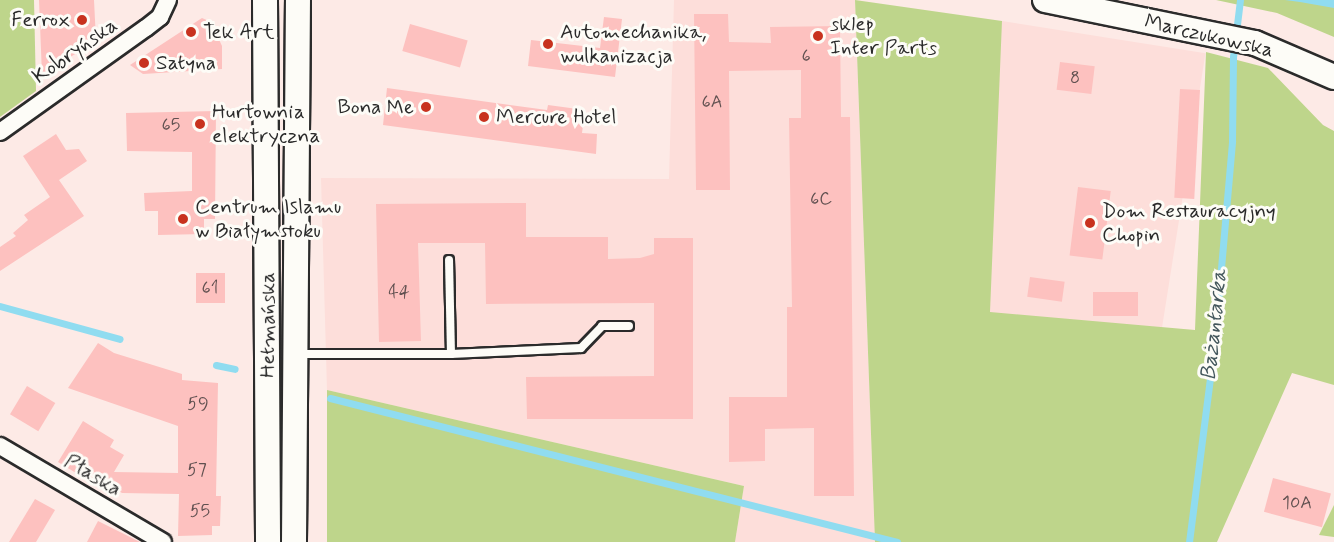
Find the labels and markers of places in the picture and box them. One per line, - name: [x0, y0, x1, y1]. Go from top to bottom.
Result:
- place label: Ferrox: [11, 7, 70, 33]
- place label: sklep Inter Parts: [830, 11, 934, 61]
- marker: Ferrox: [75, 13, 89, 27]
- place label: Tek Art: [203, 19, 270, 45]
- place label: Automechanika, wulkanizacja: [560, 19, 707, 69]
- marker: Tek Art: [184, 25, 198, 39]
- marker: sklep Inter Parts: [811, 29, 825, 43]
- marker: Automechanika, wulkanizacja: [541, 37, 555, 51]
- place label: Satyna: [156, 50, 216, 76]
- marker: Satyna: [137, 56, 151, 70]
- place label: Bona Me: [336, 94, 414, 120]
- place label: Hurtownia elektryczna: [212, 99, 320, 149]
- marker: Bona Me: [419, 100, 433, 114]
- place label: Mercure Hotel: [496, 104, 615, 130]
- marker: Mercure Hotel: [477, 110, 491, 124]
- marker: Hurtownia elektryczna: [193, 117, 207, 131]
- place label: Centrum Islamu w Białymstoku: [195, 194, 353, 244]
- place label: Dom Restauracyjny Chopin: [1102, 198, 1274, 248]
- marker: Centrum Islamu w Białymstoku: [176, 212, 190, 226]
- marker: Dom Restauracyjny Chopin: [1083, 216, 1097, 230]

